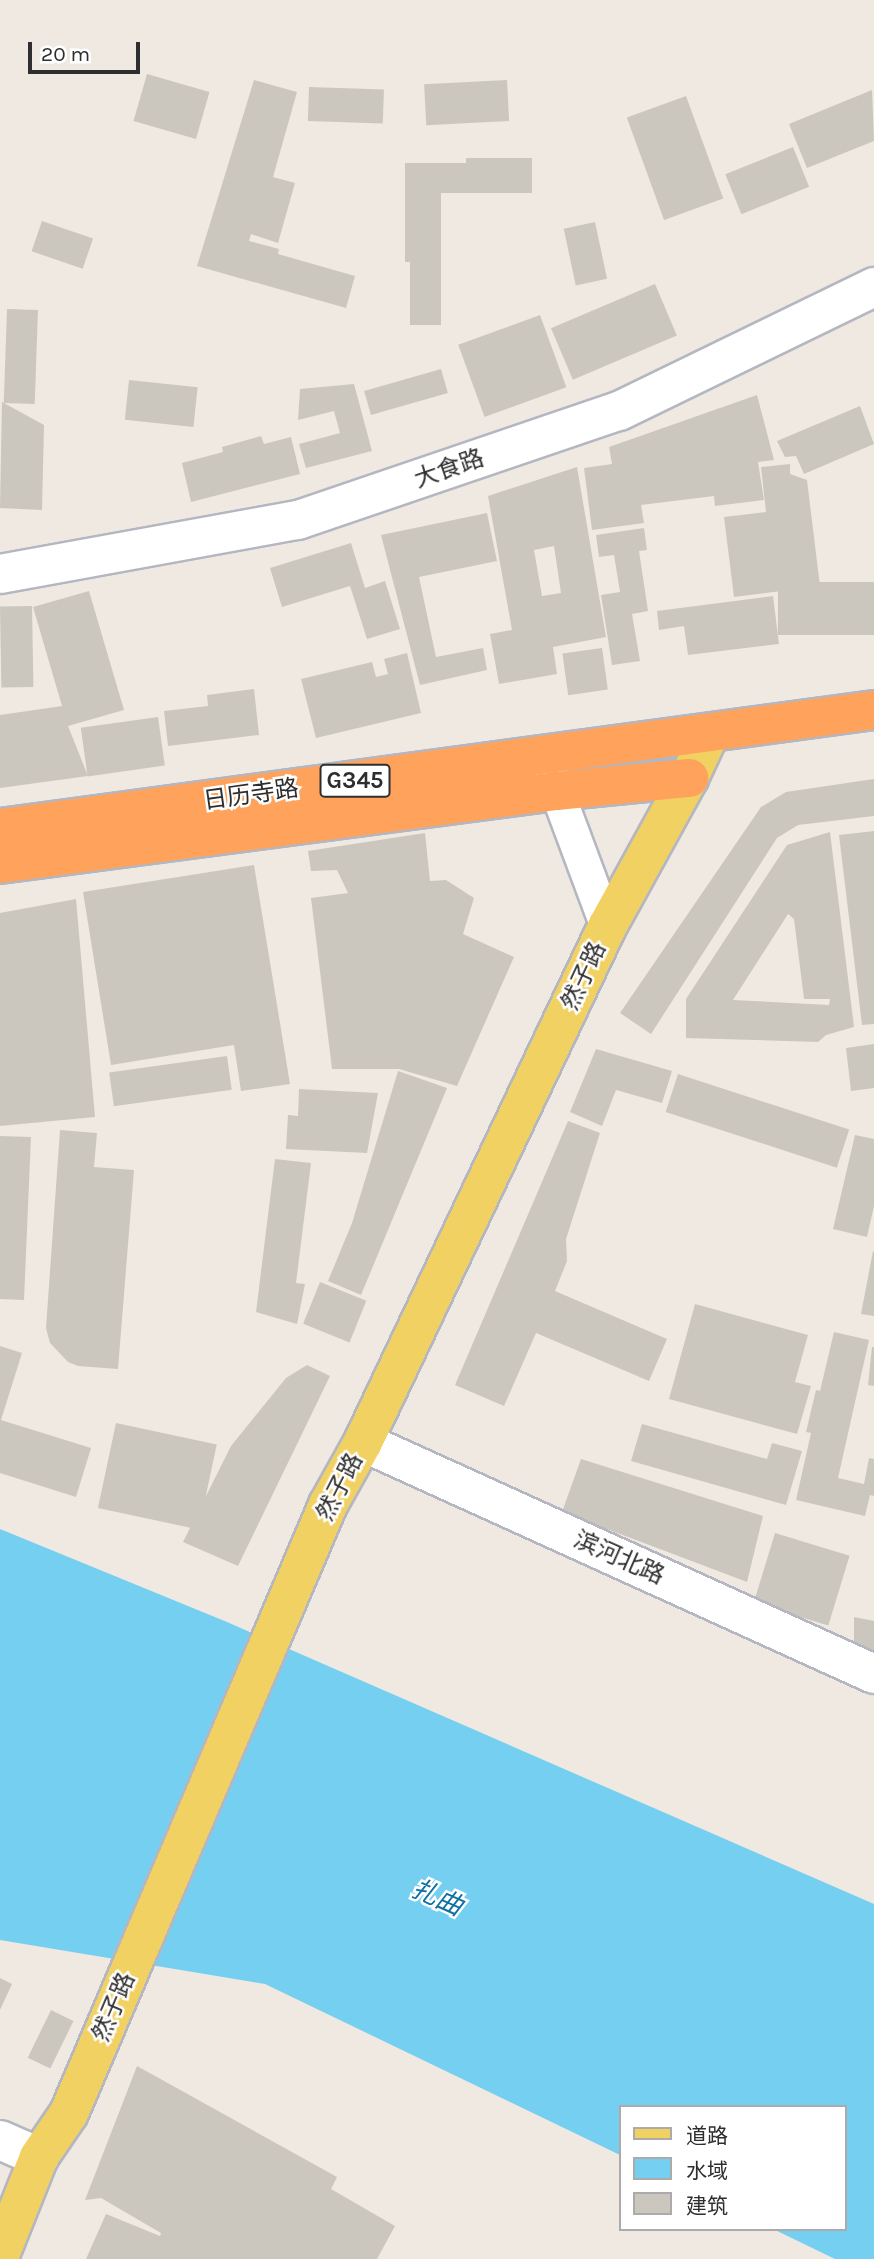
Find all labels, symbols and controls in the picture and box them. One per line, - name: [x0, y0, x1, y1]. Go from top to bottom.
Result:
- scale bar: [32, 28, 144, 72]
- text: 20 m: [41, 42, 90, 66]
- street label: 大食路: [410, 444, 488, 494]
- road number: G345: [318, 762, 392, 800]
- street label: 日历寺路: [201, 774, 301, 816]
- street label: 然子路: [556, 937, 612, 1015]
- street label: 然子路: [311, 1448, 369, 1526]
- street label: 滨河北路: [569, 1525, 669, 1591]
- water label: 扎曲: [407, 1873, 467, 1923]
- street label: 然子路: [87, 1968, 141, 2046]
- legend: [618, 2105, 846, 2231]
- text: 道路: [686, 2124, 728, 2148]
- text: 水域: [686, 2159, 728, 2183]
- text: 建筑: [686, 2194, 728, 2218]

